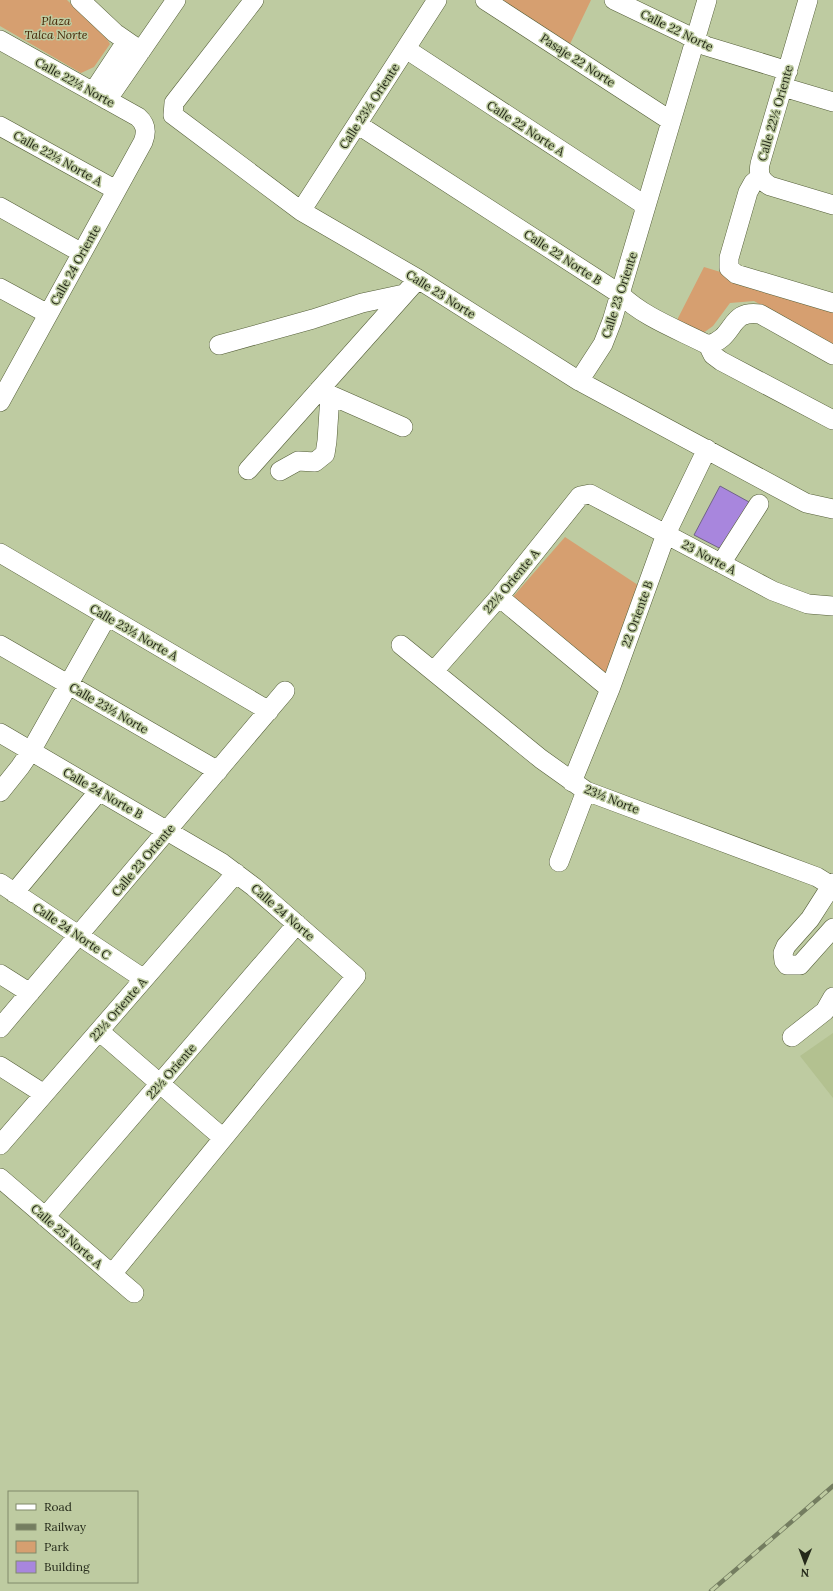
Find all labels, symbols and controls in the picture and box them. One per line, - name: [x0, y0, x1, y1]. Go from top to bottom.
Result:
- street label: Calle 22 Norte: [638, 6, 716, 54]
- park label: Plaza Talca Norte: [24, 13, 88, 42]
- street label: Pasaje 22 Norte: [538, 30, 619, 90]
- street label: Calle 22½ Norte: [33, 54, 118, 110]
- street label: Calle 23½ Oriente: [336, 60, 403, 152]
- street label: Calle 22½ Oriente: [754, 63, 796, 163]
- street label: Calle 22 Norte A: [484, 97, 568, 159]
- street label: Calle 22½ Norte A: [11, 127, 106, 189]
- street label: Calle 24 Oriente: [47, 222, 103, 308]
- street label: Calle 22 Norte B: [521, 226, 605, 288]
- street label: Calle 23 Oriente: [598, 250, 640, 340]
- street label: Calle 23 Norte: [403, 267, 479, 322]
- street label: 23 Norte A: [679, 536, 739, 578]
- street label: 22½ Oriente A: [480, 546, 542, 616]
- street label: 22 Oriente B: [618, 579, 656, 649]
- street label: Calle 23½ Norte A: [87, 601, 181, 664]
- street label: Calle 23½ Norte: [67, 679, 152, 737]
- street label: Calle 24 Norte B: [60, 764, 146, 822]
- street label: 23½ Norte: [582, 781, 642, 817]
- street label: Calle 23 Oriente: [108, 820, 178, 899]
- street label: Calle 24 Norte: [248, 880, 318, 944]
- street label: Calle 24 Norte C: [30, 899, 114, 963]
- street label: 22½ Oriente A: [86, 974, 150, 1044]
- street label: 22½ Oriente: [143, 1040, 199, 1102]
- street label: Calle 25 Norte A: [28, 1201, 106, 1272]
- legend: [8, 1491, 138, 1583]
- text: Road: [44, 1499, 72, 1514]
- text: Railway: [44, 1519, 87, 1534]
- text: Park: [44, 1539, 70, 1554]
- north arrow: [785, 1543, 825, 1583]
- text: Building: [44, 1559, 90, 1574]
- text: N: [800, 1566, 809, 1580]

